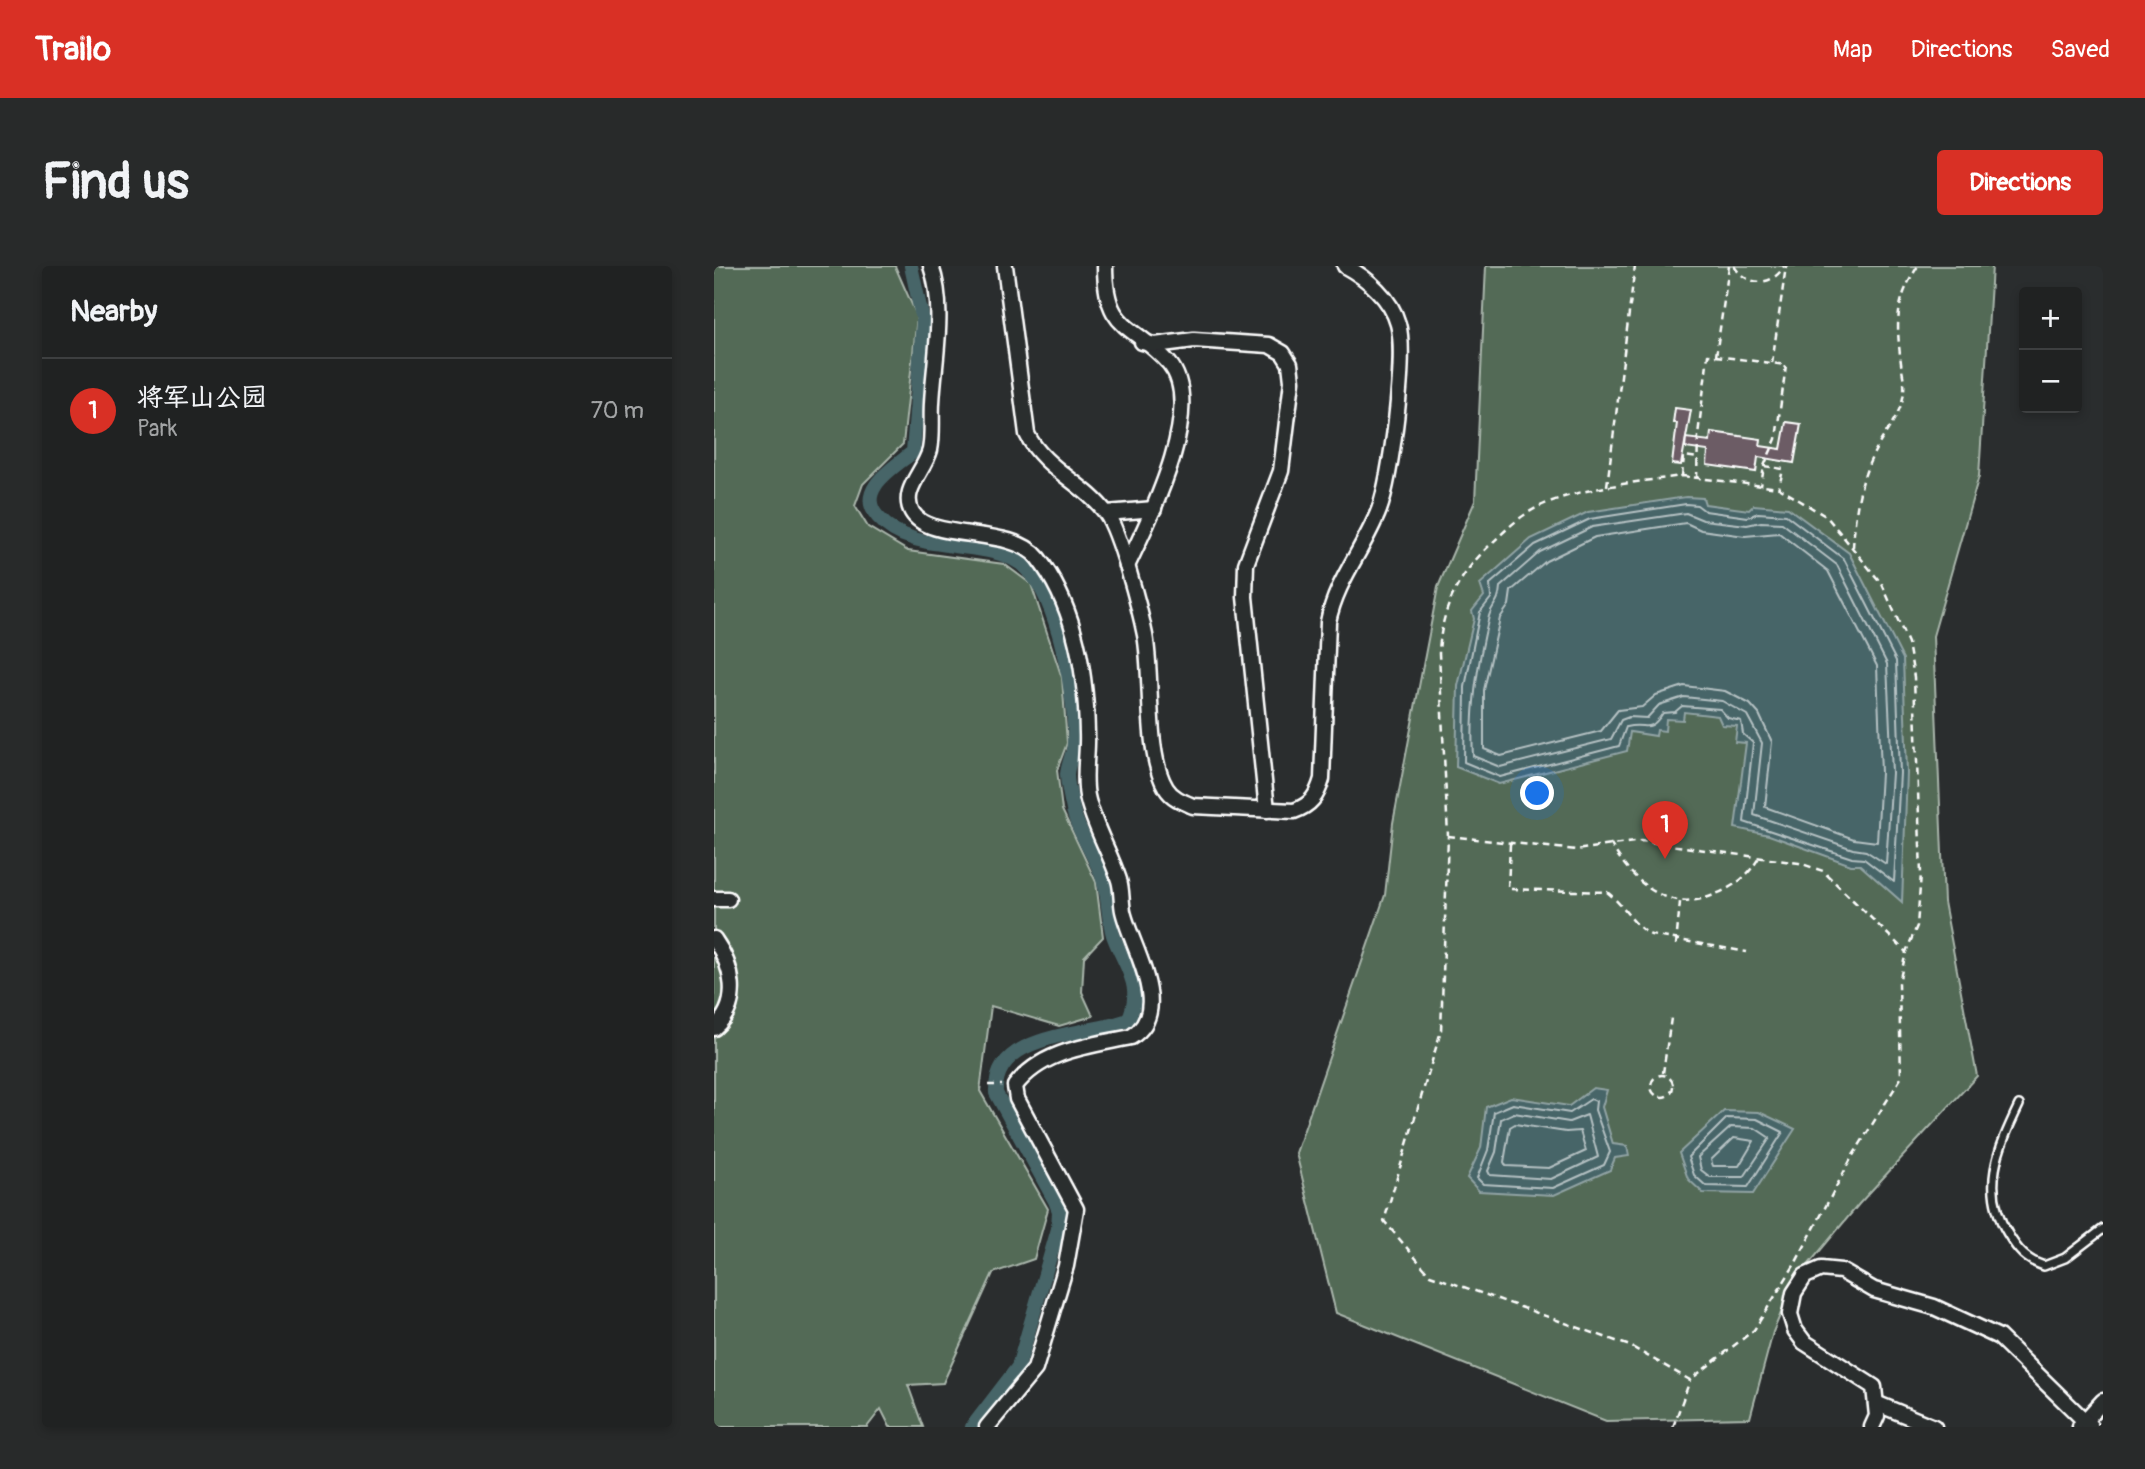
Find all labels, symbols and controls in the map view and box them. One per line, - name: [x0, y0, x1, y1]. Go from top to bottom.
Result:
- text: Trailo: [35, 29, 111, 70]
- text: Map: [1833, 35, 1873, 64]
- text: Directions: [1911, 35, 2012, 64]
- text: Saved: [2050, 35, 2110, 64]
- button: Directions: [1937, 150, 2103, 215]
- text: Find us: [42, 152, 189, 213]
- map controls: [2019, 287, 2082, 413]
- button: +: [2019, 287, 2082, 350]
- text: Nearby: [70, 293, 157, 330]
- button: −: [2019, 350, 2082, 413]
- text: 将军山公园: [137, 382, 267, 414]
- text: 1: [89, 396, 98, 425]
- text: 70 m: [591, 396, 644, 425]
- text: Park: [137, 414, 177, 443]
- your location: [1520, 776, 1554, 810]
- pin: 1: [1642, 801, 1688, 859]

